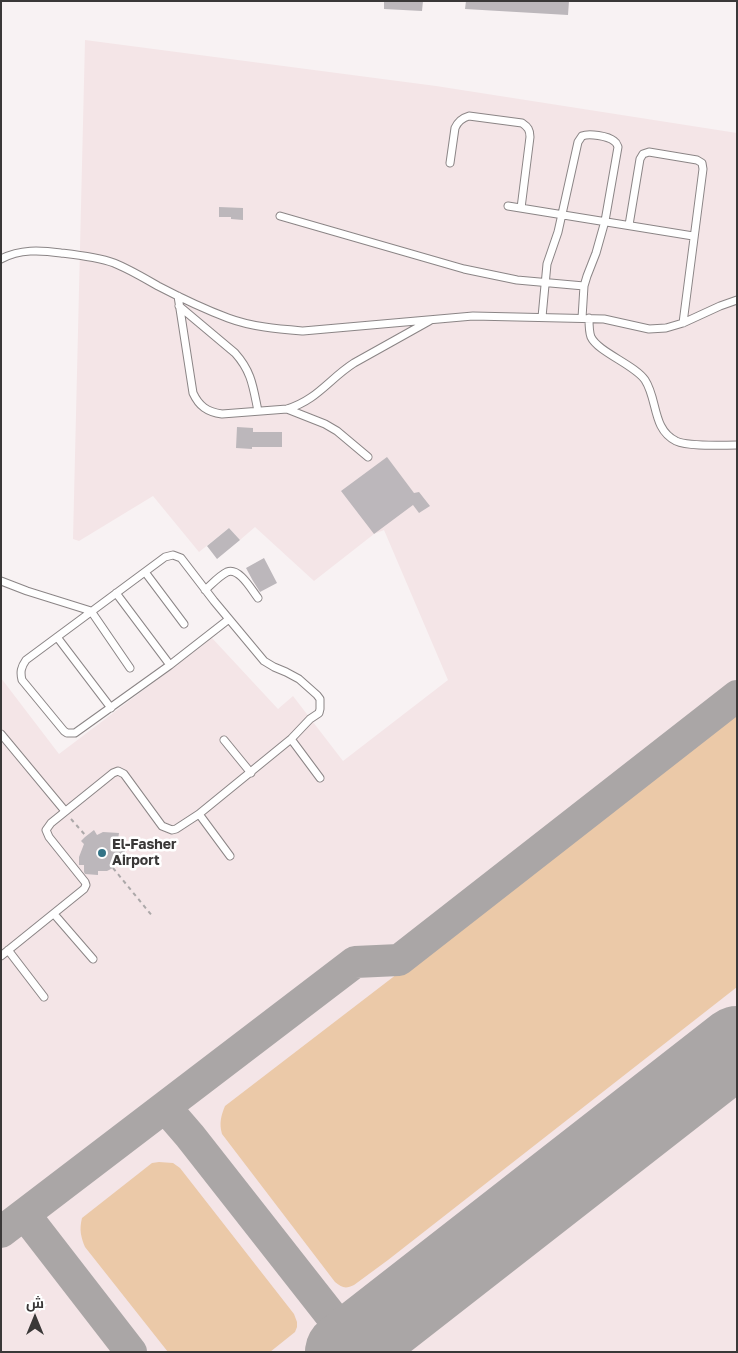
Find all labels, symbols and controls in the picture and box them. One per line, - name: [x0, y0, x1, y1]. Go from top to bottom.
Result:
- place label: El-Fasher Airport: [112, 837, 176, 870]
- marker: El-Fasher Airport: [96, 847, 108, 859]
- north arrow: [10, 1293, 60, 1343]
- text: ش: [26, 1294, 44, 1311]

